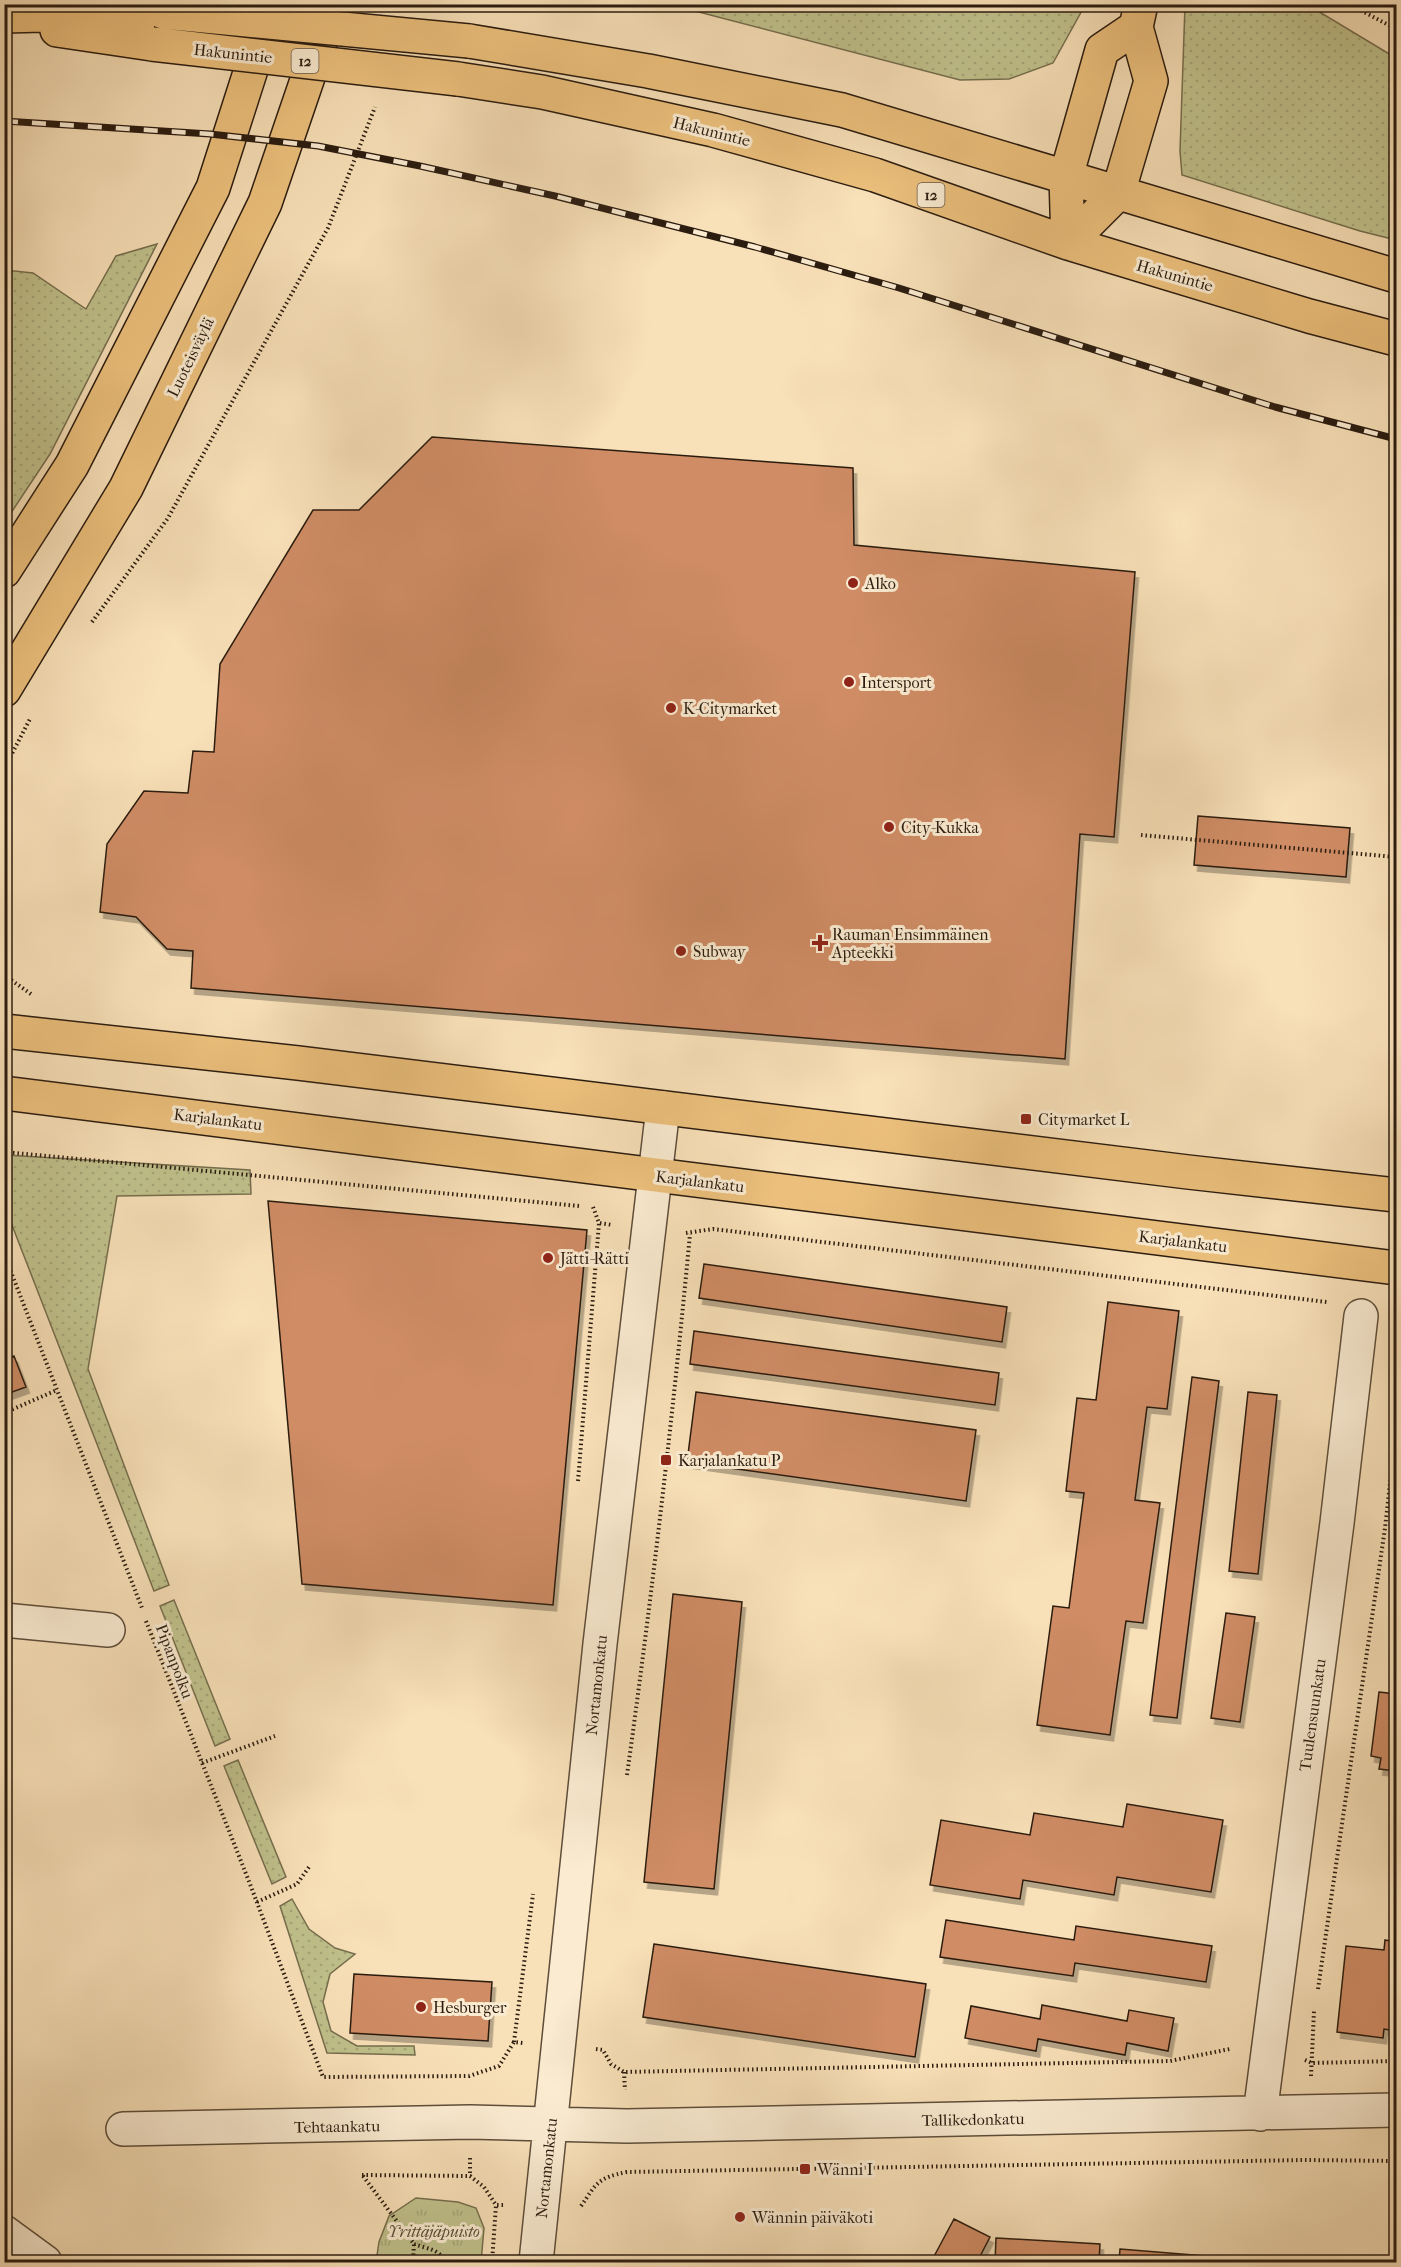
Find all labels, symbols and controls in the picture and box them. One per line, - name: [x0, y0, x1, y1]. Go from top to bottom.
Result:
- street label: Hakunintie: [193, 40, 273, 67]
- road number: 12: [292, 49, 318, 73]
- street label: Hakunintie: [671, 113, 752, 150]
- road number: 12: [918, 183, 944, 207]
- street label: Hakunintie: [1134, 255, 1215, 295]
- street label: Luoteisväylä: [163, 314, 218, 400]
- place label: Alko: [864, 574, 896, 593]
- marker: Alko: [846, 576, 860, 590]
- place label: Intersport: [861, 673, 932, 692]
- marker: Intersport: [842, 675, 856, 689]
- place label: K-Citymarket: [683, 699, 778, 718]
- marker: K-Citymarket: [664, 701, 678, 715]
- place label: City-Kukka: [901, 818, 979, 837]
- marker: City-Kukka: [882, 820, 896, 834]
- place label: Rauman Ensimmäinen Apteekki: [831, 925, 989, 962]
- marker: Rauman Ensimmäinen Apteekki: [813, 936, 827, 950]
- place label: Subway: [693, 942, 746, 961]
- marker: Subway: [674, 944, 688, 958]
- street label: Karjalankatu: [172, 1105, 263, 1134]
- place label: Citymarket L: [1038, 1110, 1130, 1129]
- marker: Citymarket L: [1019, 1112, 1033, 1126]
- street label: Karjalankatu: [654, 1167, 745, 1196]
- street label: Karjalankatu: [1137, 1227, 1228, 1256]
- place label: Jätti-Rätti: [558, 1249, 629, 1268]
- marker: Jätti-Rätti: [541, 1251, 555, 1265]
- place label: Karjalankatu P: [678, 1451, 781, 1470]
- marker: Karjalankatu P: [659, 1453, 673, 1467]
- street label: Pipanpolku: [152, 1621, 197, 1701]
- street label: Nortamonkatu: [582, 1634, 611, 1736]
- street label: Tuulensuunkatu: [1295, 1658, 1330, 1773]
- place label: Hesburger: [433, 1998, 507, 2017]
- marker: Hesburger: [414, 2000, 428, 2014]
- street label: Tallikedonkatu: [921, 2109, 1025, 2130]
- street label: Tehtaankatu: [294, 2116, 380, 2137]
- street label: Nortamonkatu: [532, 2117, 561, 2219]
- place label: Wänni I: [816, 2160, 873, 2179]
- marker: Wänni I: [798, 2162, 812, 2176]
- place label: Wännin päiväkoti: [751, 2208, 873, 2227]
- marker: Wännin päiväkoti: [733, 2210, 747, 2224]
- park label: Yrittäjäpuisto: [388, 2222, 480, 2241]

